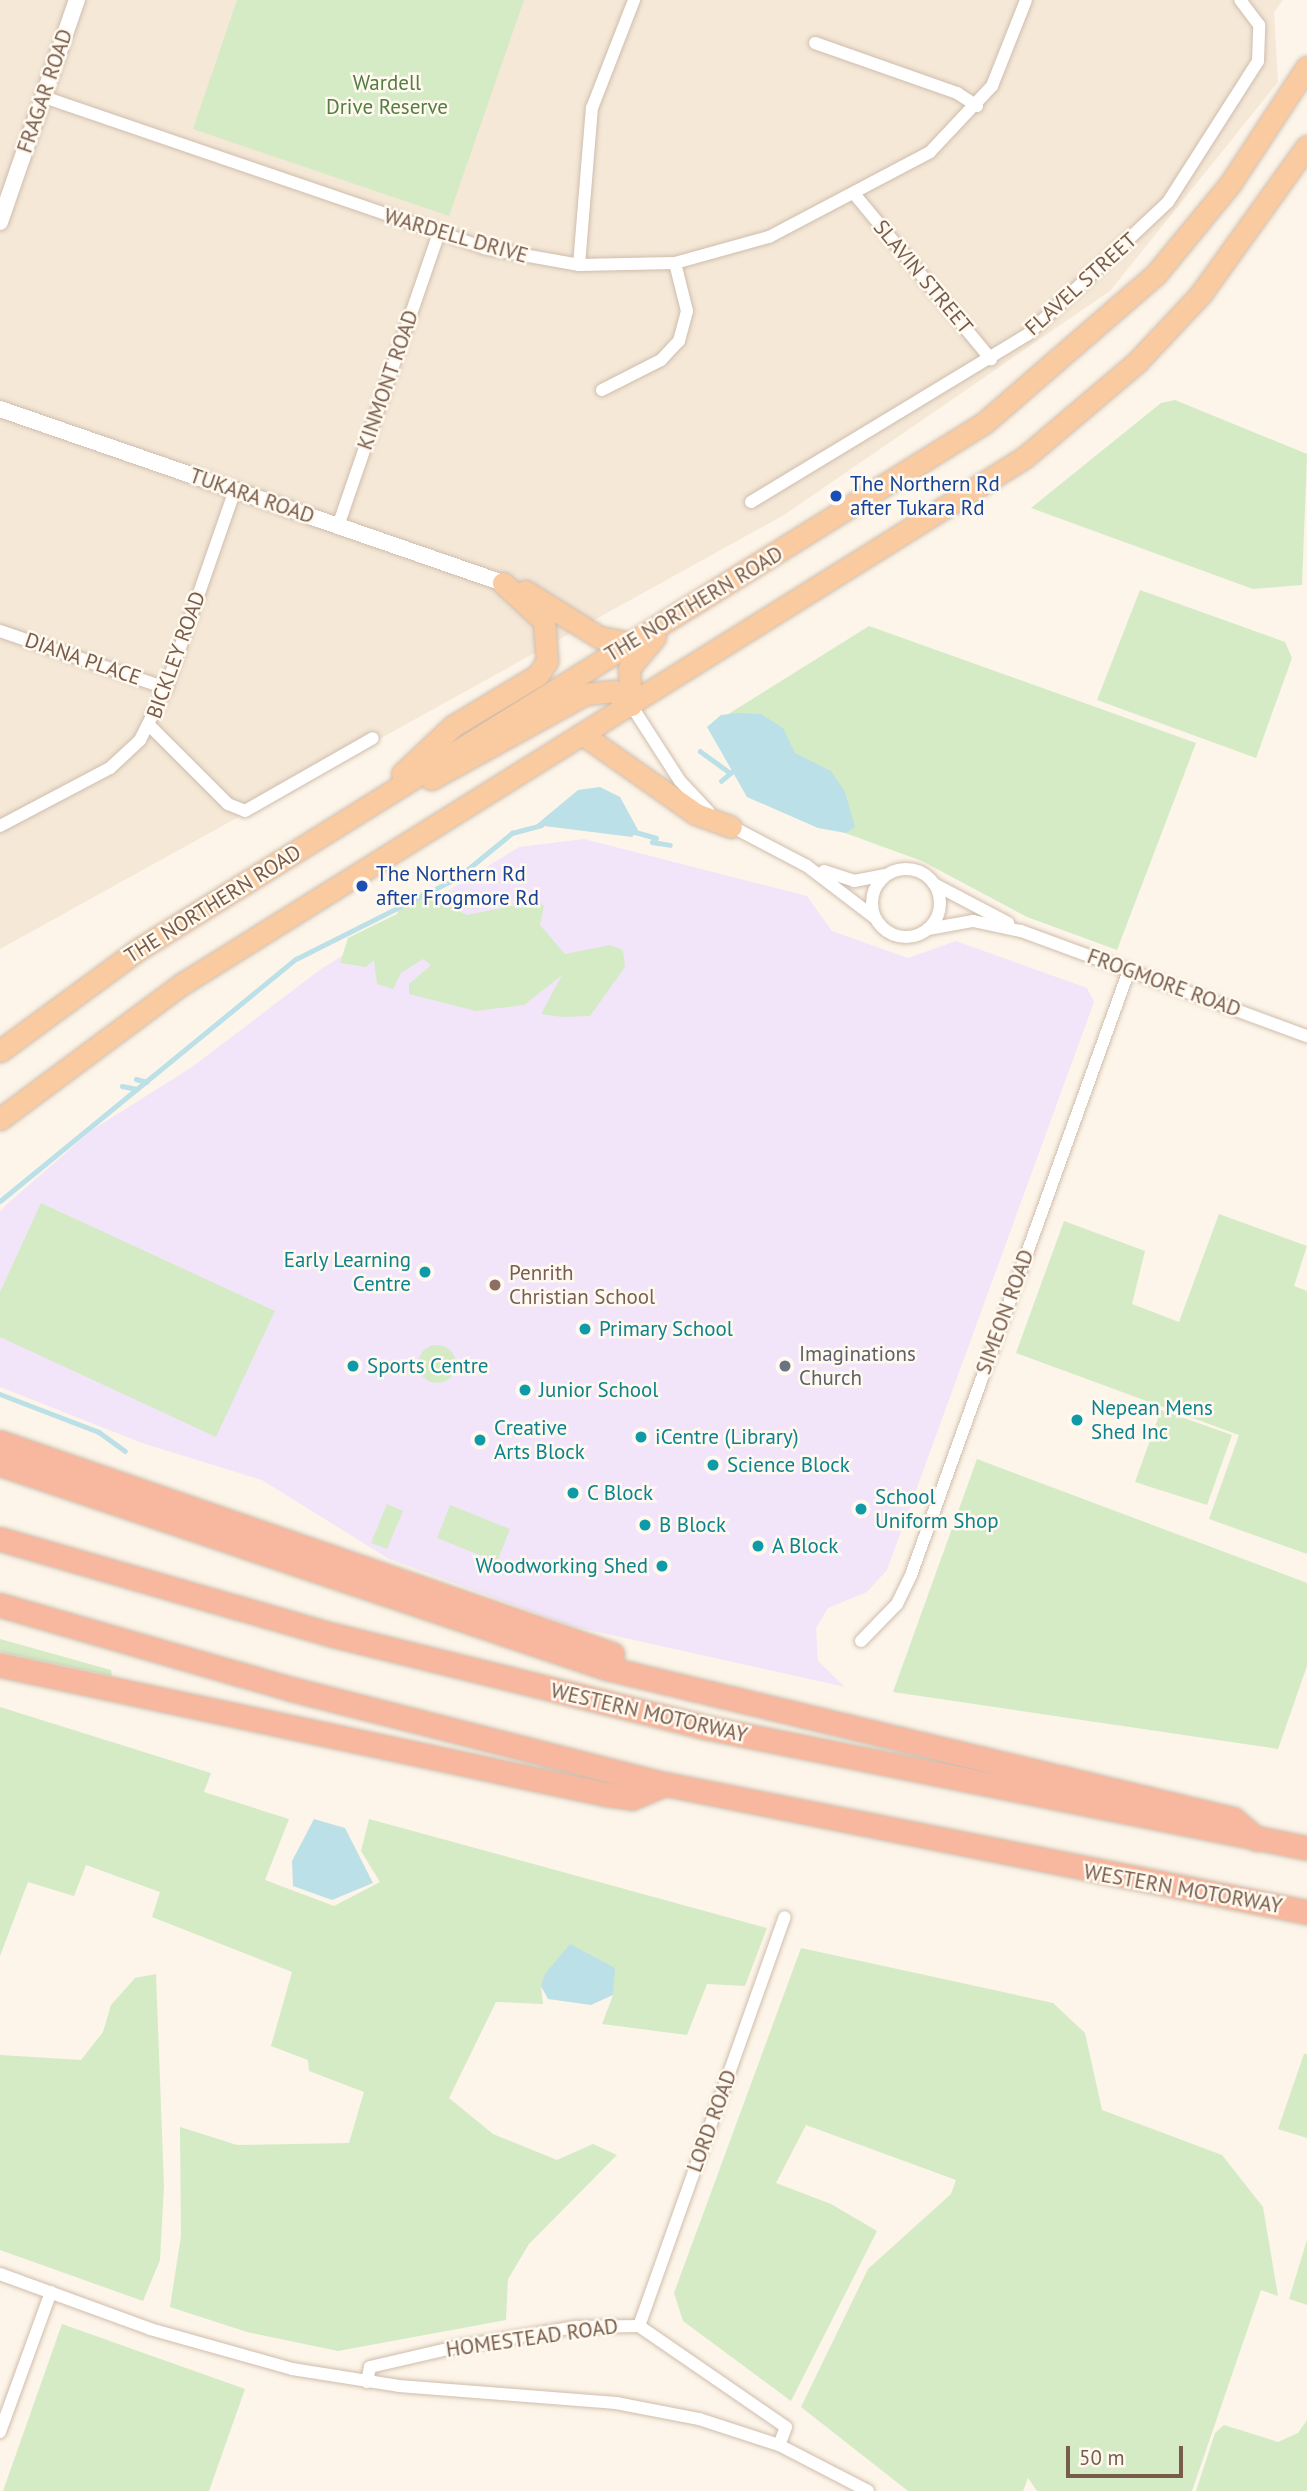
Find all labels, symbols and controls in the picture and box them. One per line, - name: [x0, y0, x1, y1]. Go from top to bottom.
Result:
- street label: FRAGAR ROAD: [12, 26, 78, 156]
- park label: Wardell Drive Reserve: [326, 70, 448, 120]
- street label: WARDELL DRIVE: [381, 203, 531, 269]
- street label: SLAVIN STREET: [868, 215, 978, 339]
- street label: FLAVEL STREET: [1020, 227, 1142, 341]
- street label: KINMONT ROAD: [352, 306, 424, 454]
- street label: TUKARA ROAD: [186, 463, 318, 529]
- place label: The Northern Rd after Tukara Rd: [850, 471, 1000, 521]
- marker: The Northern Rd after Tukara Rd: [828, 488, 844, 504]
- street label: THE NORTHERN ROAD: [600, 541, 788, 667]
- street label: BICKLEY ROAD: [141, 588, 211, 722]
- street label: DIANA PLACE: [21, 627, 145, 691]
- street label: THE NORTHERN ROAD: [120, 840, 306, 968]
- place label: The Northern Rd after Frogmore Rd: [376, 861, 539, 911]
- marker: The Northern Rd after Frogmore Rd: [354, 878, 370, 894]
- street label: FROGMORE ROAD: [1084, 944, 1244, 1022]
- street label: SIMEON ROAD: [971, 1246, 1039, 1378]
- place label: Early Learning Centre: [283, 1247, 411, 1297]
- place label: Penrith Christian School: [509, 1260, 655, 1310]
- marker: Early Learning Centre: [417, 1264, 433, 1280]
- marker: Penrith Christian School: [487, 1277, 503, 1293]
- place label: Primary School: [599, 1316, 734, 1342]
- marker: Primary School: [577, 1321, 593, 1337]
- place label: Imaginations Church: [799, 1341, 916, 1391]
- place label: Sports Centre: [367, 1353, 488, 1379]
- marker: Sports Centre: [345, 1358, 361, 1374]
- marker: Imaginations Church: [777, 1358, 793, 1374]
- place label: Junior School: [539, 1377, 658, 1403]
- marker: Junior School: [517, 1382, 533, 1398]
- place label: Nepean Mens Shed Inc: [1091, 1395, 1213, 1445]
- marker: Nepean Mens Shed Inc: [1069, 1412, 1085, 1428]
- place label: Creative Arts Block: [494, 1415, 585, 1465]
- place label: iCentre (Library): [655, 1424, 799, 1450]
- marker: iCentre (Library): [633, 1429, 649, 1445]
- marker: Creative Arts Block: [472, 1432, 488, 1448]
- place label: Science Block: [727, 1452, 850, 1478]
- marker: Science Block: [705, 1457, 721, 1473]
- place label: C Block: [587, 1480, 654, 1506]
- place label: School Uniform Shop: [875, 1484, 999, 1534]
- marker: C Block: [565, 1485, 581, 1501]
- marker: School Uniform Shop: [853, 1501, 869, 1517]
- place label: B Block: [659, 1512, 726, 1538]
- marker: B Block: [637, 1517, 653, 1533]
- place label: A Block: [772, 1533, 839, 1559]
- marker: A Block: [750, 1538, 766, 1554]
- place label: Woodworking Shed: [475, 1553, 648, 1579]
- marker: Woodworking Shed: [654, 1558, 670, 1574]
- street label: WESTERN MOTORWAY: [548, 1678, 750, 1748]
- street label: WESTERN MOTORWAY: [1082, 1859, 1284, 1919]
- street label: LORD ROAD: [682, 2066, 742, 2176]
- street label: HOMESTEAD ROAD: [444, 2313, 620, 2363]
- scale bar: [1069, 2432, 1186, 2476]
- text: 50 m: [1079, 2444, 1125, 2471]

